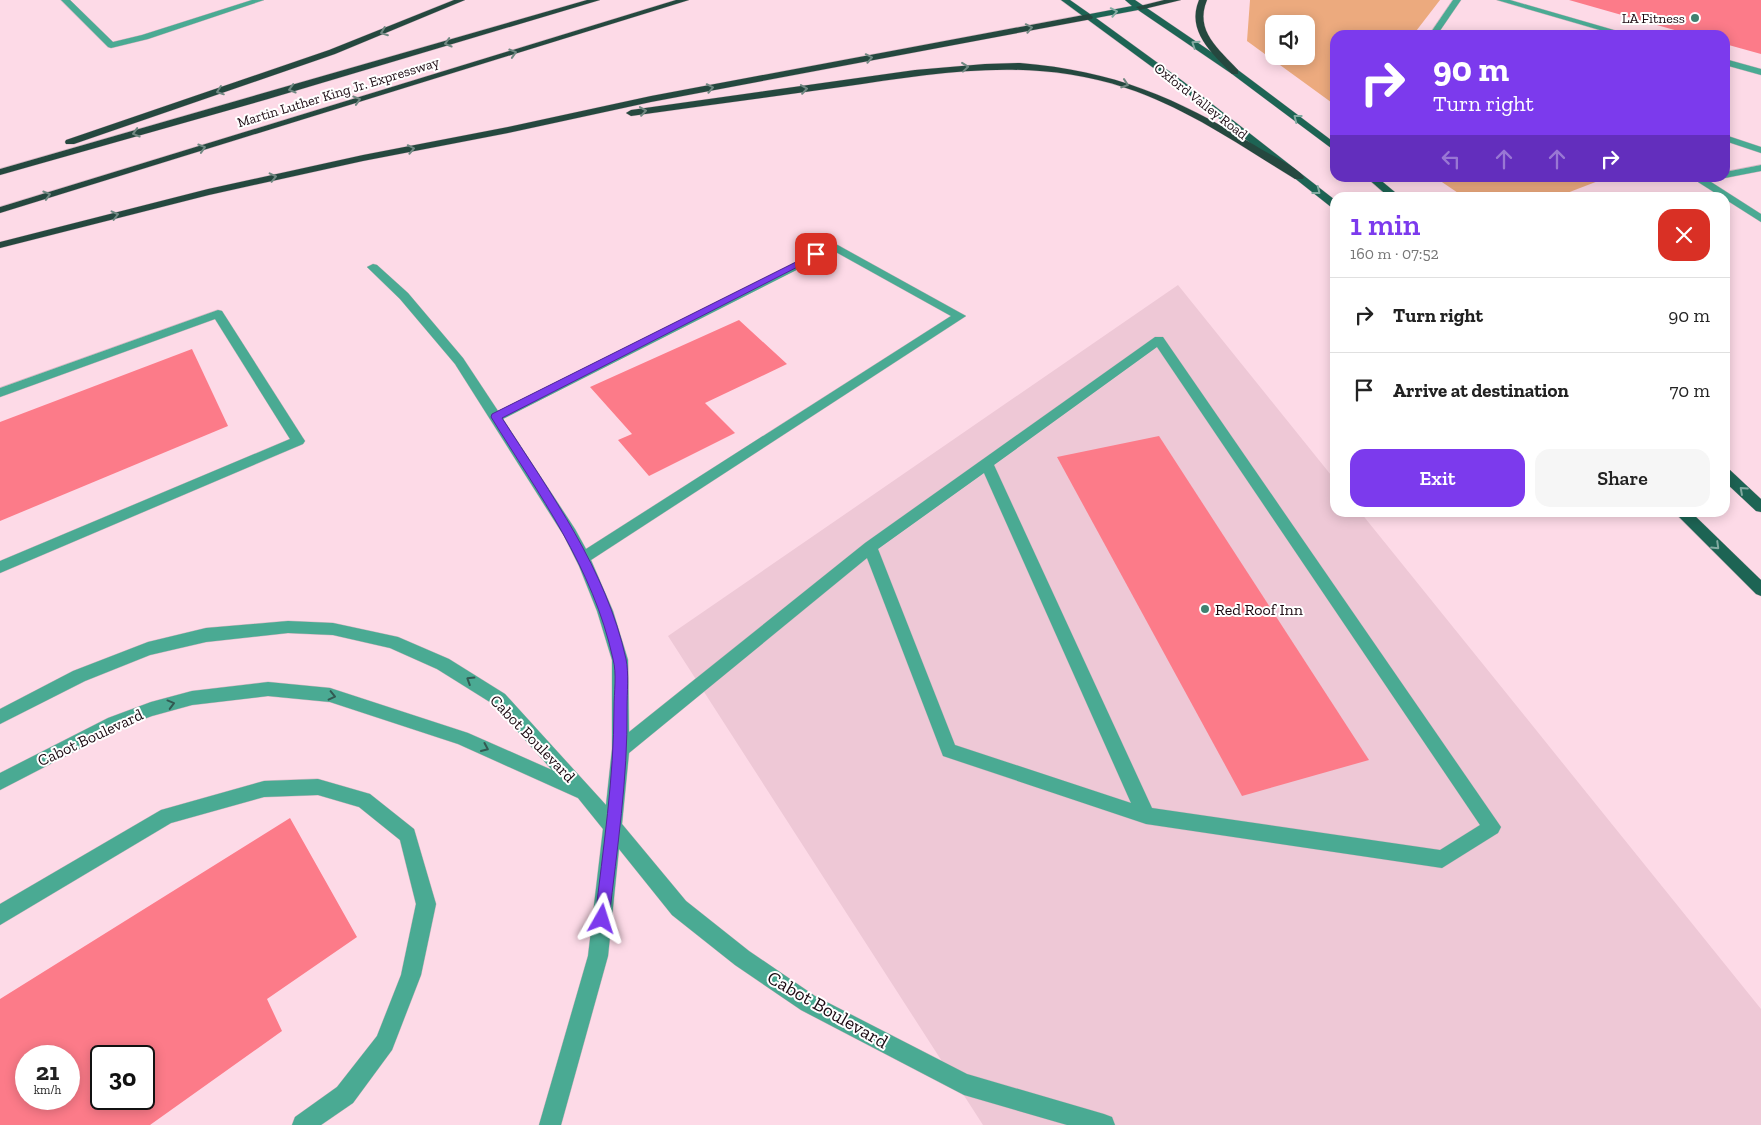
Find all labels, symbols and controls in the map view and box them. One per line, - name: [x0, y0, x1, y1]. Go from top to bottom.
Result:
- one-way arrow: [1110, 7, 1119, 18]
- place label: LA Fitness: [1622, 10, 1685, 27]
- marker: LA Fitness: [1689, 12, 1701, 24]
- map controls: [1265, 15, 1315, 65]
- button: sound: [1265, 15, 1315, 65]
- one-way arrow: [1025, 23, 1033, 34]
- one-way arrow: [380, 26, 389, 37]
- one-way arrow: [445, 38, 453, 48]
- one-way arrow: [1191, 41, 1201, 50]
- one-way arrow: [508, 48, 516, 58]
- text: 90 m: [1433, 48, 1509, 90]
- icon: right: [1350, 50, 1415, 115]
- street label: Martin Luther King Jr. Expressway: [235, 53, 442, 131]
- one-way arrow: [865, 54, 874, 64]
- street label: Oxford Valley Road: [1151, 60, 1251, 143]
- one-way arrow: [961, 62, 969, 73]
- one-way arrow: [1120, 79, 1129, 89]
- one-way arrow: [288, 83, 297, 94]
- one-way arrow: [705, 84, 714, 94]
- one-way arrow: [800, 84, 808, 95]
- one-way arrow: [217, 86, 225, 96]
- text: Turn right: [1433, 90, 1534, 117]
- one-way arrow: [353, 96, 361, 106]
- one-way arrow: [638, 107, 647, 117]
- one-way arrow: [1293, 114, 1302, 123]
- one-way arrow: [132, 128, 141, 138]
- one-way arrow: [197, 143, 206, 153]
- one-way arrow: [407, 144, 416, 154]
- icon: left: [1437, 145, 1465, 173]
- icon: ahead: [1490, 145, 1518, 173]
- icon: ahead: [1543, 145, 1571, 173]
- icon: right: [1596, 145, 1624, 173]
- one-way arrow: [269, 172, 278, 183]
- one-way arrow: [1311, 185, 1321, 194]
- one-way arrow: [42, 191, 50, 201]
- text: 1 min: [1350, 207, 1420, 243]
- button: close: [1658, 209, 1710, 261]
- one-way arrow: [110, 210, 118, 220]
- pin: [795, 233, 837, 275]
- icon: arrive: [802, 240, 830, 268]
- text: 160 m · 07:52: [1350, 244, 1439, 263]
- icon: right: [1350, 301, 1378, 329]
- text: Turn right: [1393, 304, 1483, 327]
- text: 90 m: [1668, 304, 1710, 327]
- icon: arrive: [1350, 376, 1378, 404]
- text: Arrive at destination: [1393, 379, 1569, 402]
- text: 70 m: [1669, 379, 1710, 402]
- button: Exit: [1350, 449, 1525, 507]
- button: Share: [1535, 449, 1710, 507]
- one-way arrow: [1740, 487, 1749, 496]
- one-way arrow: [1710, 540, 1719, 549]
- place label: Red Roof Inn: [1215, 600, 1304, 619]
- marker: Red Roof Inn: [1199, 603, 1211, 615]
- one-way arrow: [466, 677, 475, 687]
- one-way arrow: [327, 690, 336, 701]
- street label: Cabot Boulevard: [486, 691, 579, 786]
- one-way arrow: [166, 699, 175, 709]
- street label: Cabot Boulevard: [34, 705, 146, 770]
- one-way arrow: [480, 742, 489, 753]
- position arrow: [575, 892, 627, 944]
- street label: Cabot Boulevard: [763, 966, 893, 1054]
- speed limit sign: 30: [90, 1045, 155, 1110]
- text: 21: [36, 1056, 59, 1086]
- text: km/h: [34, 1083, 61, 1097]

